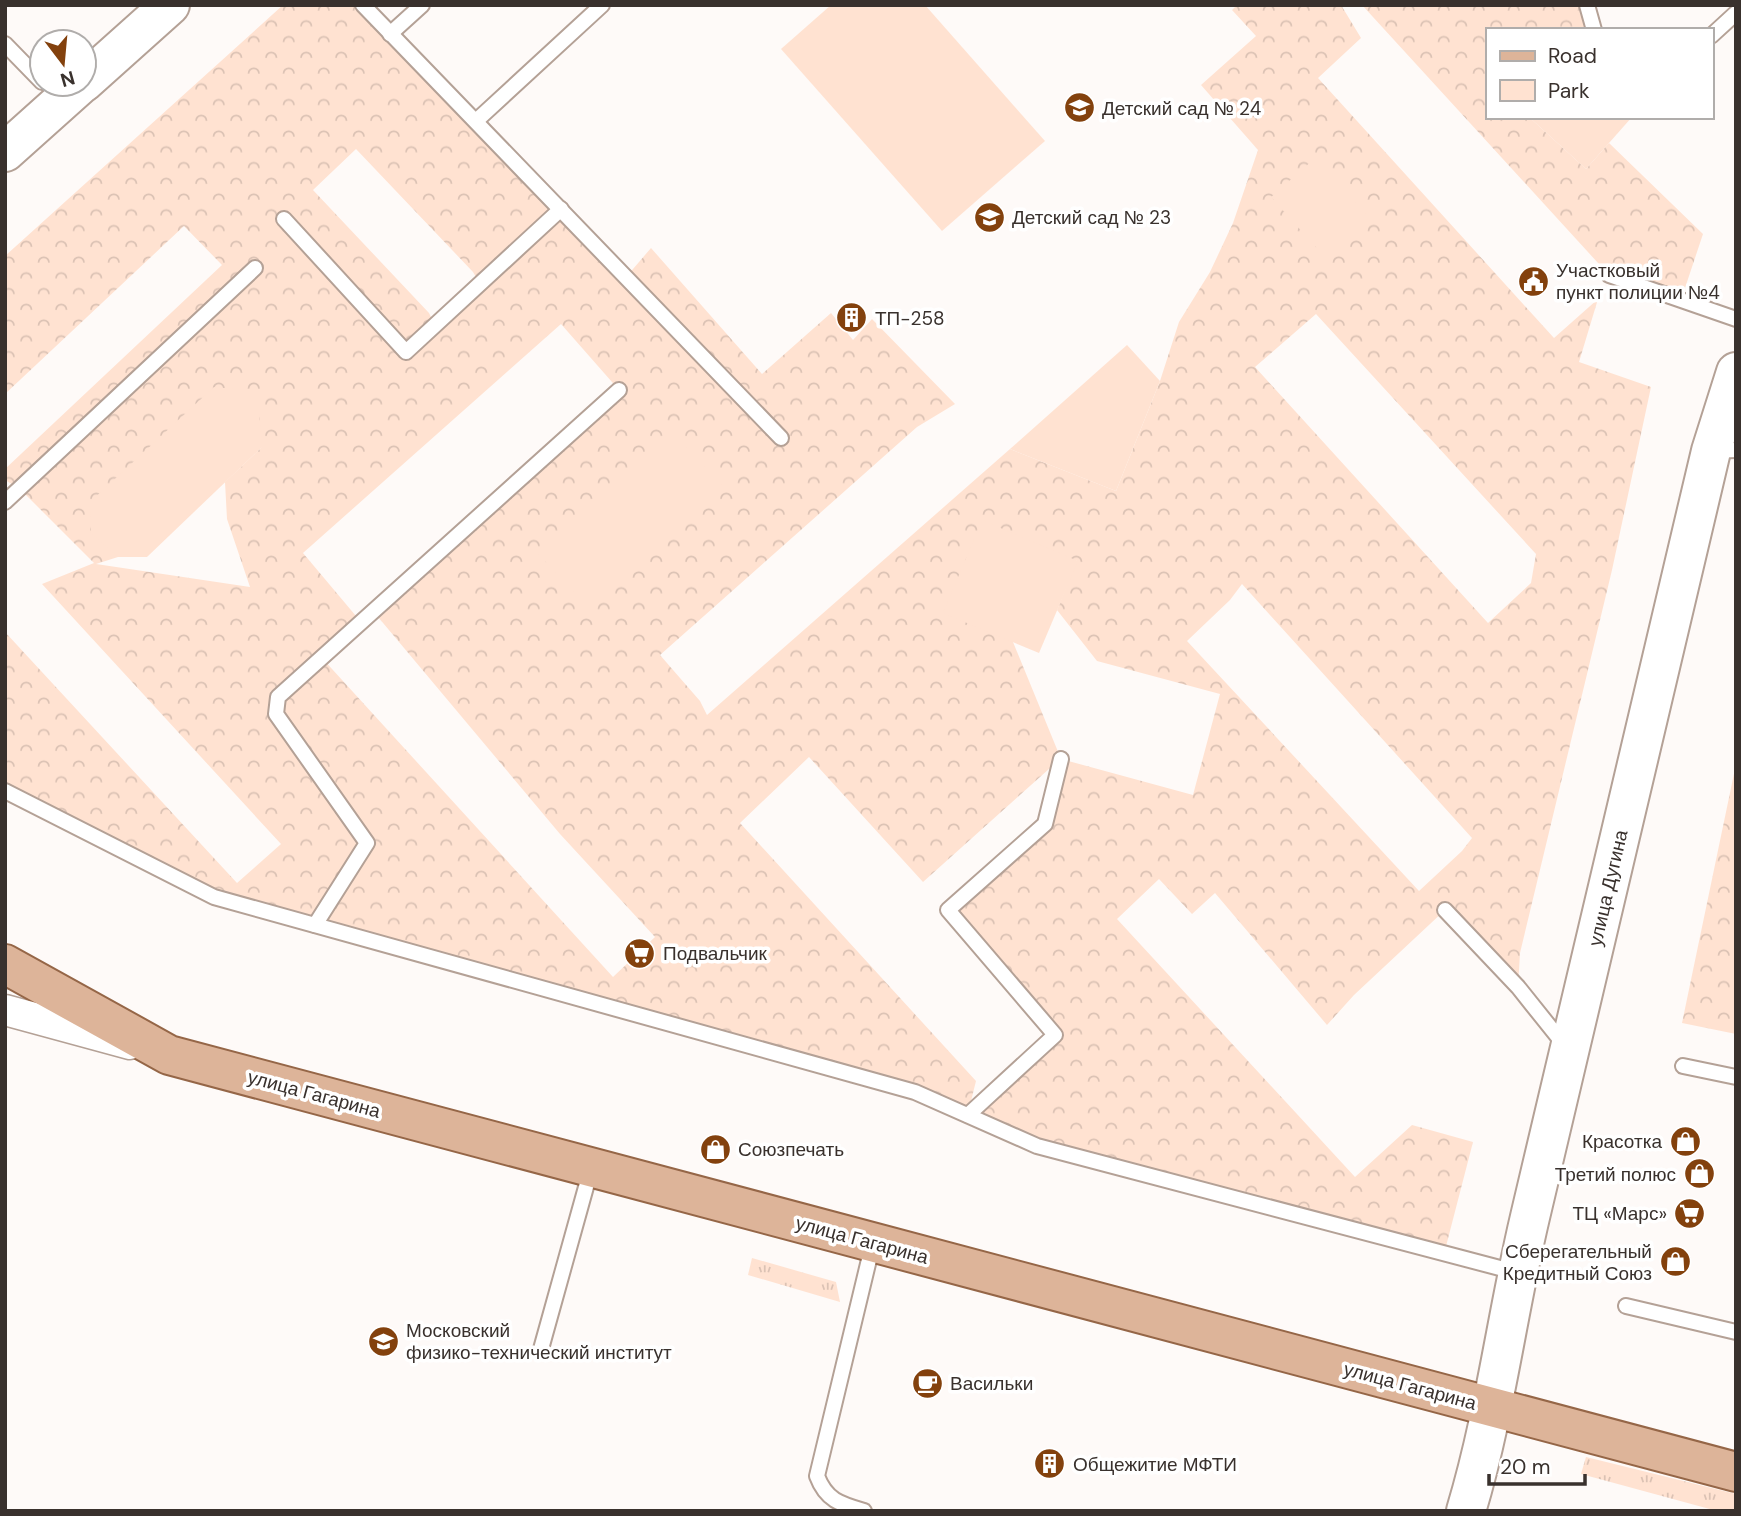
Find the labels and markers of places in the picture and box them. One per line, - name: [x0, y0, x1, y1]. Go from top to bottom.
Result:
- school or university icon: Детский сад № 24: [1062, 91, 1096, 125]
- place label: Детский сад № 24: [1102, 96, 1261, 121]
- school or university icon: Детский сад № 23: [972, 200, 1006, 234]
- place label: Детский сад № 23: [1012, 205, 1171, 230]
- place label: Участковый пункт полиции №4: [1556, 258, 1720, 305]
- public building icon: Участковый пункт полиции №4: [1516, 264, 1550, 298]
- building icon: ТП-258: [835, 301, 869, 335]
- place label: ТП-258: [875, 306, 945, 331]
- supermarket icon: Подвальчик: [623, 936, 657, 970]
- place label: Подвальчик: [663, 941, 768, 966]
- shop icon: Красотка: [1668, 1124, 1702, 1158]
- place label: Красотка: [1582, 1129, 1662, 1154]
- shop icon: Союзпечать: [698, 1132, 732, 1166]
- place label: Союзпечать: [738, 1137, 844, 1162]
- shop icon: Третий полюс: [1682, 1157, 1716, 1191]
- place label: Третий полюс: [1555, 1162, 1676, 1187]
- supermarket icon: ТЦ «Марс»: [1673, 1196, 1707, 1230]
- place label: ТЦ «Марс»: [1572, 1201, 1667, 1226]
- place label: Сберегательный Кредитный Союз: [1503, 1239, 1652, 1286]
- shop icon: Сберегательный Кредитный Союз: [1658, 1245, 1692, 1279]
- place label: Московский физико-технический институт: [406, 1318, 672, 1365]
- school or university icon: Московский физико-технический институт: [366, 1324, 400, 1358]
- cafe icon: Васильки: [910, 1366, 944, 1400]
- place label: Васильки: [950, 1371, 1033, 1396]
- building icon: Общежитие МФТИ: [1033, 1447, 1067, 1481]
- place label: Общежитие МФТИ: [1073, 1452, 1237, 1477]

